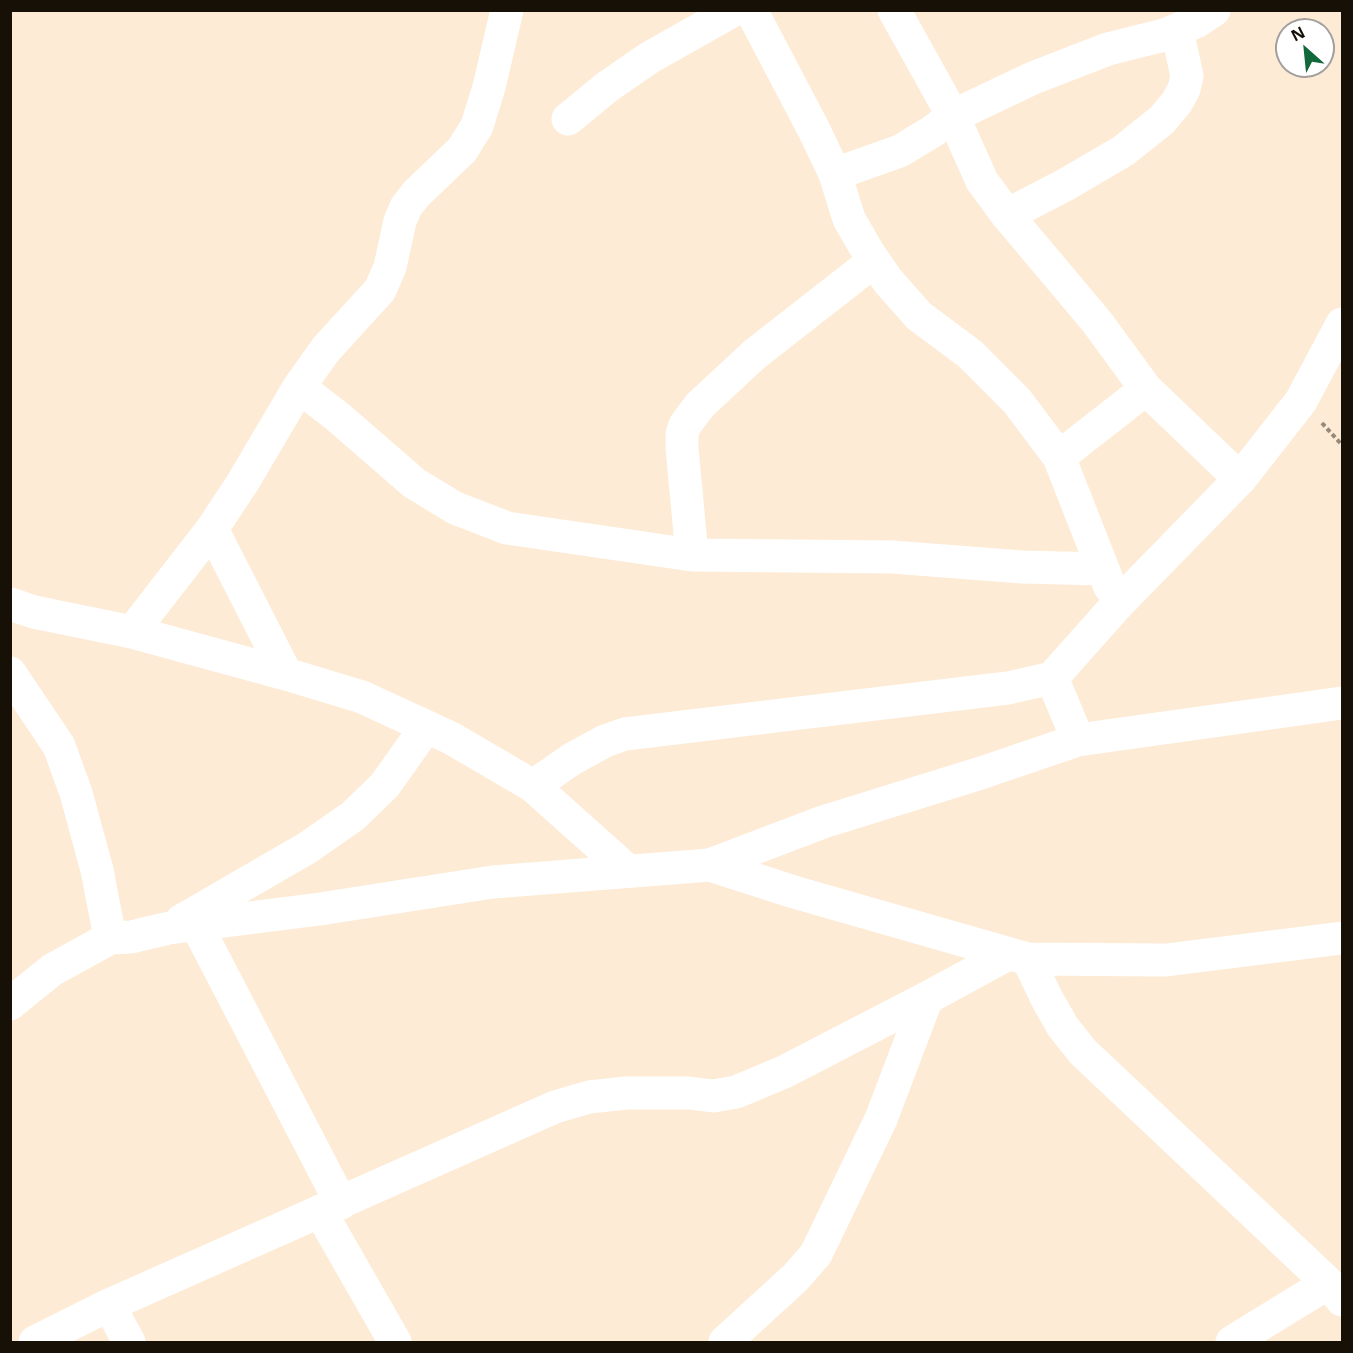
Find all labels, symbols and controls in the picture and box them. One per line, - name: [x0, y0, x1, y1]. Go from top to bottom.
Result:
- north arrow: [1275, 18, 1335, 78]
- text: N: [1287, 21, 1309, 47]

